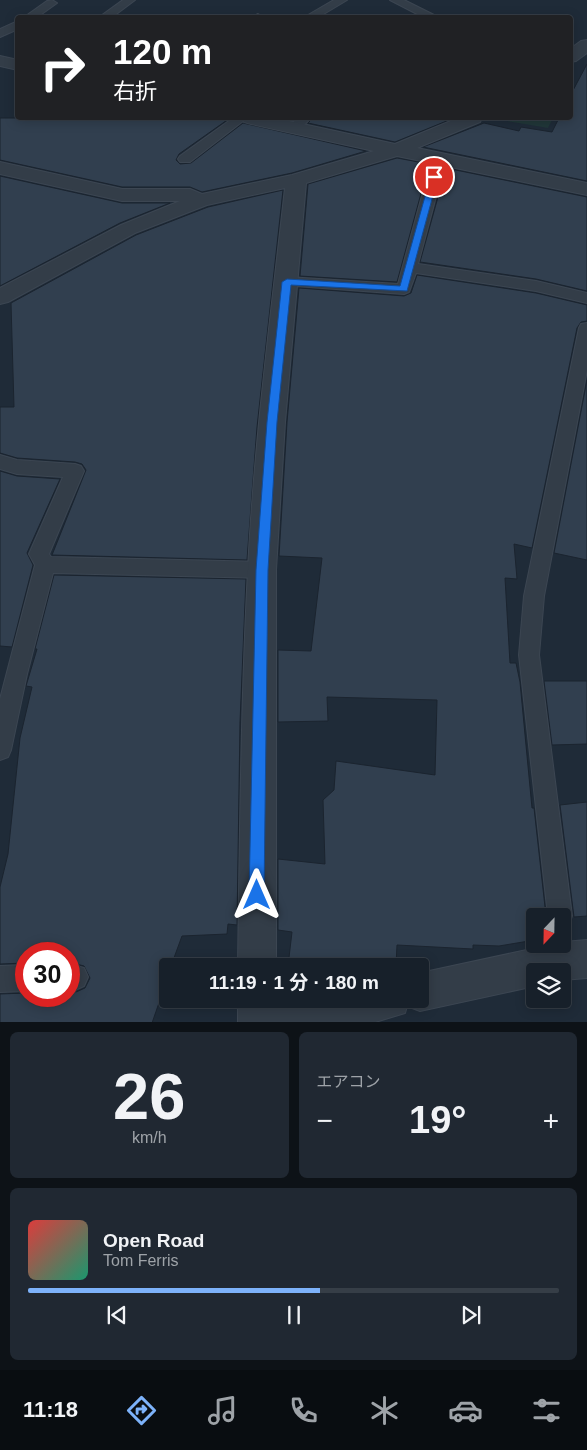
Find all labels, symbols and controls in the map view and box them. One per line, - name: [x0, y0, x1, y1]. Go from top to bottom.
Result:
- text: 120 m: [113, 32, 212, 71]
- icon: right: [30, 35, 95, 100]
- text: 右折: [113, 79, 157, 104]
- pin: [413, 156, 455, 198]
- icon: arrive: [420, 163, 448, 191]
- position arrow: [230, 868, 282, 920]
- north arrow: [526, 908, 571, 952]
- map controls: [526, 908, 571, 1008]
- speed limit sign: 30: [15, 942, 80, 1007]
- button: layers: [526, 963, 571, 1008]
- text: 11:19 · 1 分 · 180 m: [209, 972, 379, 993]
- text: 26: [113, 1060, 185, 1133]
- text: エアコン: [317, 1073, 381, 1090]
- text: 19°: [409, 1099, 466, 1141]
- text: −: [317, 1105, 333, 1136]
- text: +: [543, 1105, 559, 1136]
- text: km/h: [132, 1129, 167, 1146]
- text: Open Road: [103, 1230, 204, 1251]
- text: Tom Ferris: [103, 1252, 179, 1269]
- icon: previous: [103, 1301, 131, 1329]
- icon: pause: [280, 1301, 308, 1329]
- icon: next: [457, 1301, 485, 1329]
- icon: directions: [124, 1393, 159, 1428]
- icon: music: [205, 1393, 240, 1428]
- icon: phone: [286, 1393, 321, 1428]
- icon: climate: [367, 1393, 402, 1428]
- icon: car: [448, 1393, 483, 1428]
- icon: filters: [529, 1393, 564, 1428]
- text: 11:18: [23, 1397, 78, 1422]

